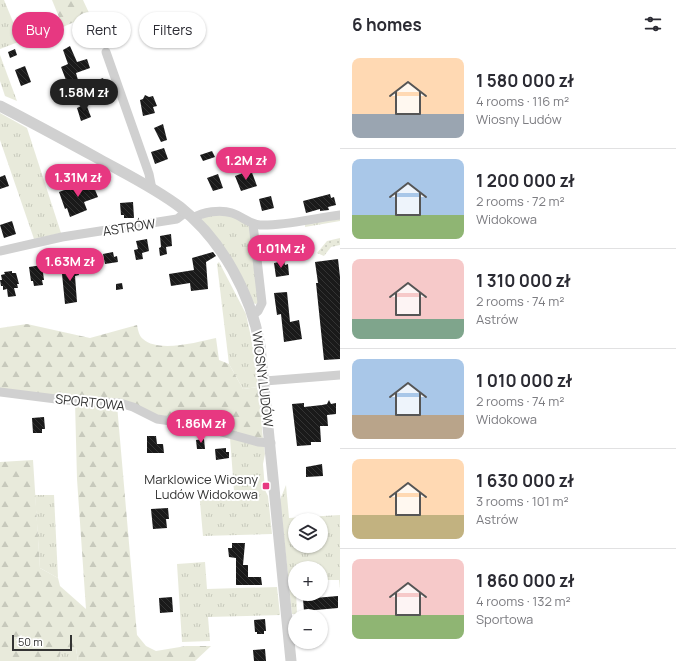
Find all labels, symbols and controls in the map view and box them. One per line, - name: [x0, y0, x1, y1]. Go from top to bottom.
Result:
- chip: Buy: [12, 12, 64, 48]
- chip: Rent: [72, 12, 131, 48]
- chip: Filters: [139, 12, 206, 48]
- text: 6 homes: [352, 13, 422, 36]
- icon: filters: [642, 13, 664, 35]
- text: 1 580 000 zł: [476, 69, 574, 92]
- icon: home: [384, 74, 432, 122]
- pin: 1.58M zł: [43, 79, 125, 113]
- text: 1.58M zł: [59, 83, 109, 101]
- text: 4 rooms · 116 m²: [476, 92, 569, 110]
- text: Wiosny Ludów: [476, 110, 562, 128]
- pin: 1.2M zł: [209, 147, 283, 181]
- text: 1.2M zł: [225, 151, 267, 169]
- pin: 1.31M zł: [37, 164, 119, 198]
- text: 1.31M zł: [54, 168, 102, 186]
- text: 1 200 000 zł: [476, 169, 575, 192]
- icon: home: [384, 175, 432, 223]
- text: 2 rooms · 72 m²: [476, 192, 565, 210]
- text: Widokowa: [476, 210, 537, 228]
- street label: ASTRÓW: [101, 214, 157, 240]
- pin: 1.01M zł: [240, 235, 322, 269]
- text: 1.01M zł: [257, 239, 305, 257]
- pin: 1.63M zł: [29, 248, 111, 282]
- text: 1.63M zł: [45, 252, 95, 270]
- text: 1 310 000 zł: [476, 269, 571, 292]
- icon: home: [384, 275, 432, 323]
- text: 2 rooms · 74 m²: [476, 292, 564, 310]
- text: Astrów: [476, 310, 518, 328]
- street label: WIOSNY LUDÓW: [248, 330, 278, 428]
- text: 1 010 000 zł: [476, 369, 572, 392]
- icon: home: [384, 375, 432, 423]
- street label: SPORTOWA: [54, 389, 126, 415]
- text: 2 rooms · 74 m²: [476, 392, 564, 410]
- pin: 1.86M zł: [160, 410, 242, 444]
- text: Widokowa: [476, 410, 537, 428]
- text: 1.86M zł: [176, 414, 226, 432]
- text: 1 630 000 zł: [476, 469, 574, 492]
- place label: Marklowice Wiosny Ludów Widokowa: [144, 470, 258, 503]
- icon: home: [384, 475, 432, 523]
- marker: Marklowice Wiosny Ludów Widokowa: [261, 481, 271, 491]
- text: 3 rooms · 101 m²: [476, 492, 569, 510]
- text: Astrów: [476, 510, 518, 528]
- map controls: [288, 513, 328, 649]
- button: layers: [288, 513, 328, 553]
- button: +: [288, 561, 328, 601]
- text: 1 860 000 zł: [476, 569, 575, 592]
- icon: home: [384, 575, 432, 623]
- text: 4 rooms · 132 m²: [476, 592, 571, 610]
- button: −: [288, 609, 328, 649]
- text: Sportowa: [476, 610, 533, 628]
- scale bar: [12, 633, 72, 652]
- text: 50 m: [18, 634, 43, 649]

